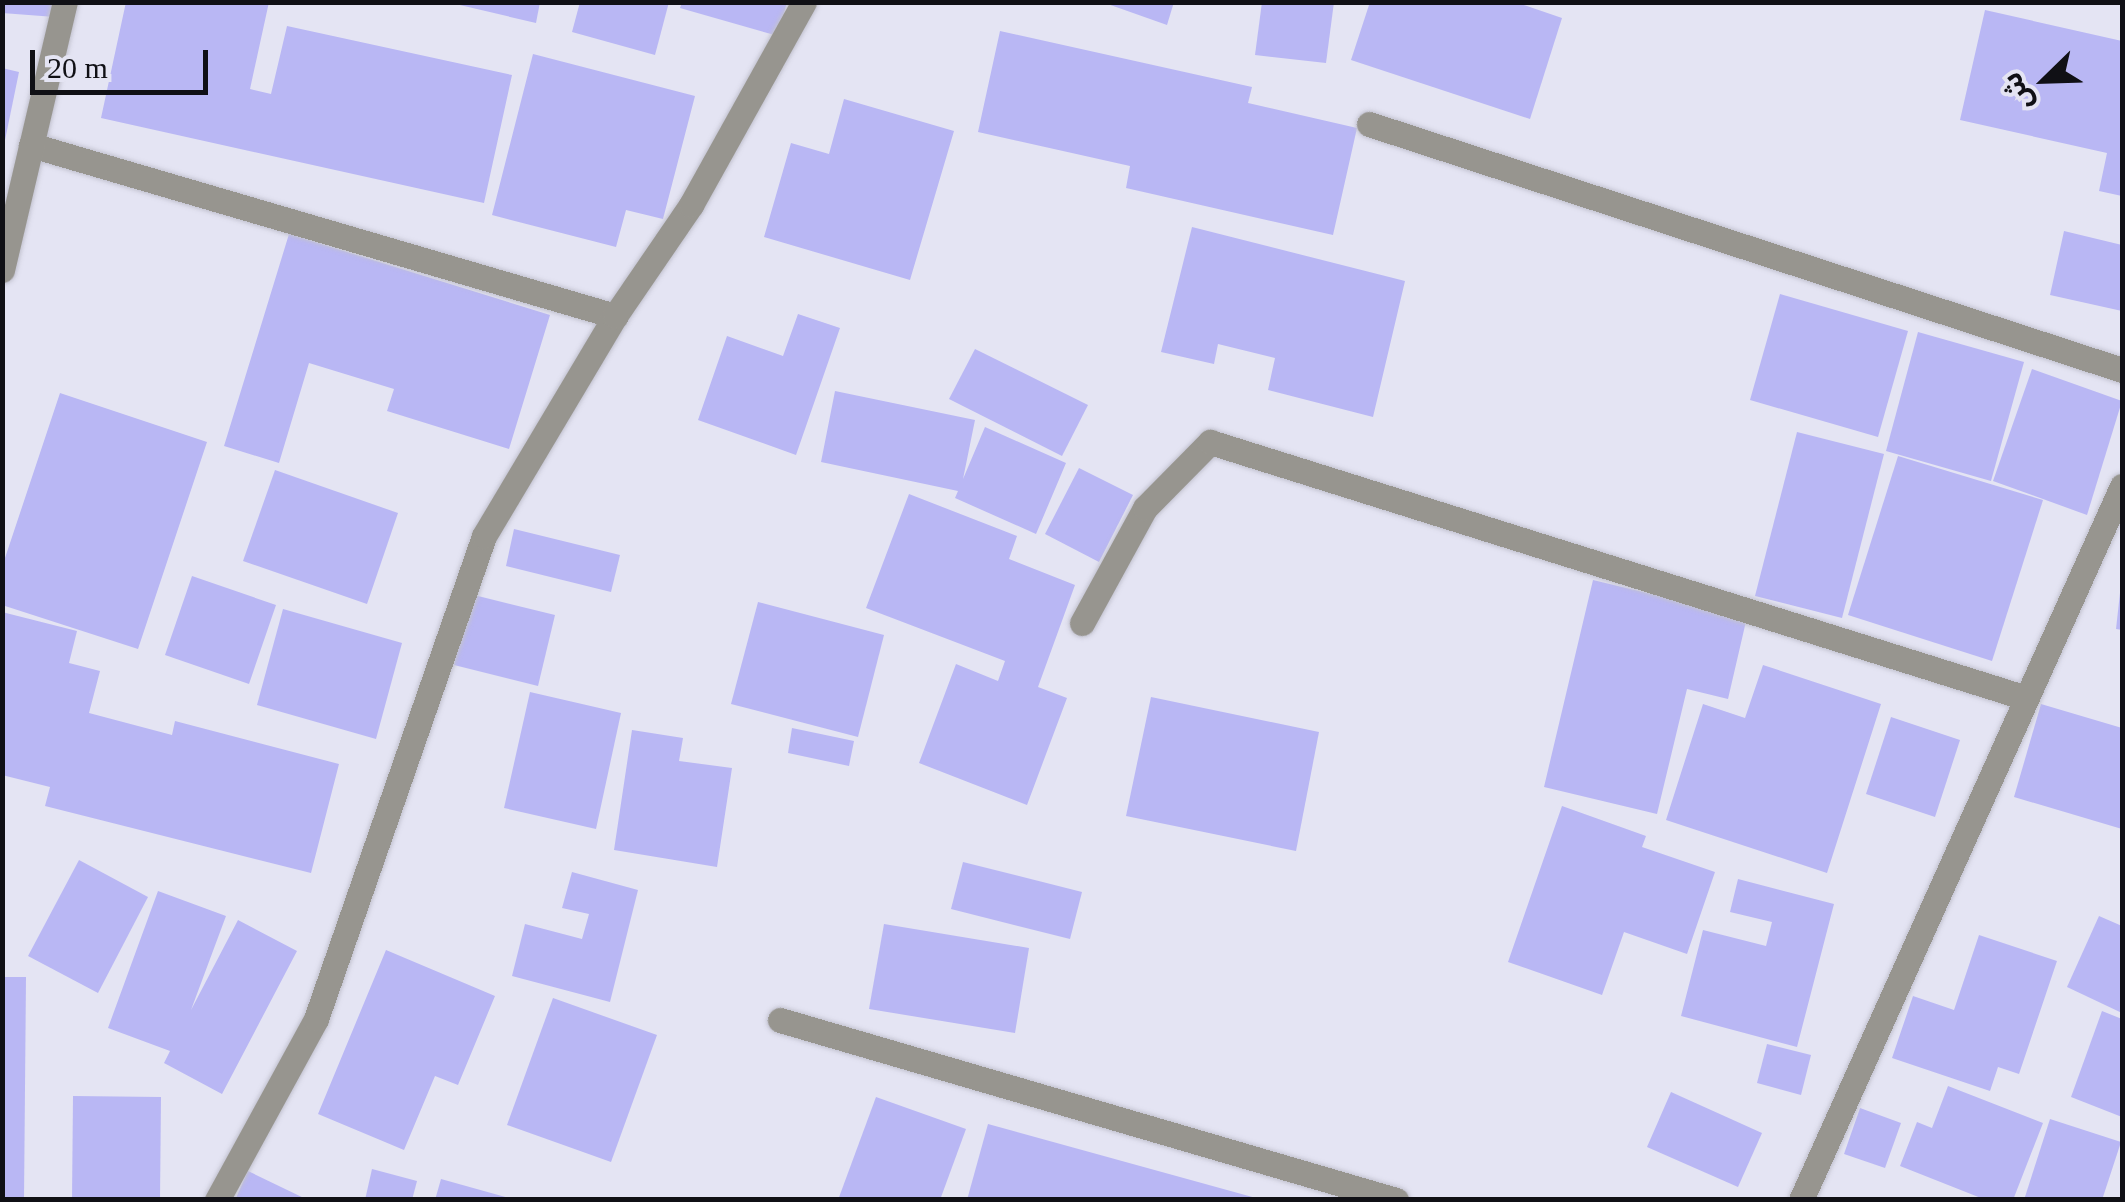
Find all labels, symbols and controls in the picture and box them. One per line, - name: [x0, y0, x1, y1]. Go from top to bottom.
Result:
- scale bar: [35, 30, 212, 92]
- north arrow: [1995, 30, 2095, 130]
- text: 20 m: [47, 51, 108, 84]
- text: ش: [1995, 68, 2039, 116]

